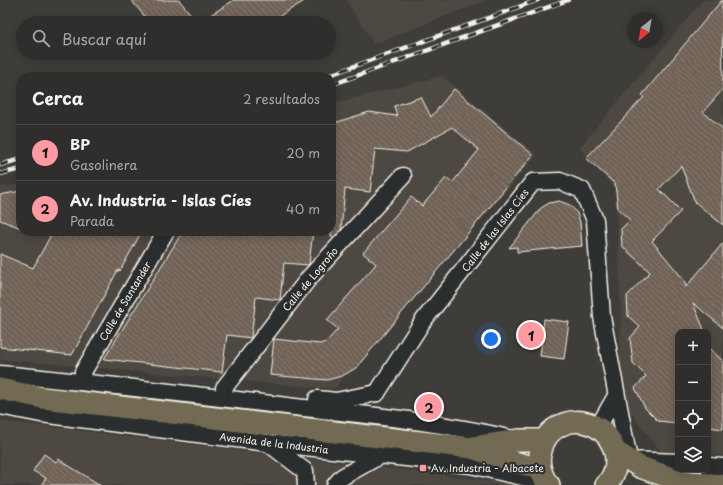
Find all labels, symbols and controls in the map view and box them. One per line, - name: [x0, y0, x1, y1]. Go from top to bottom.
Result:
- north arrow: [627, 12, 663, 48]
- search box: [16, 16, 336, 60]
- icon: search: [30, 27, 52, 49]
- text: Buscar aquí: [62, 27, 146, 50]
- text: Cerca: [32, 85, 83, 111]
- text: 2 resultados: [243, 89, 320, 108]
- text: BP: [70, 132, 90, 155]
- text: 1: [42, 143, 48, 162]
- text: 20 m: [286, 143, 320, 162]
- text: Gasolinera: [70, 155, 138, 174]
- street label: Calle de las Islas Cíes: [457, 185, 532, 274]
- text: Av. Industria - Islas Cíes: [70, 188, 252, 211]
- text: 2: [40, 199, 50, 218]
- text: 40 m: [286, 199, 320, 218]
- text: Parada: [70, 211, 114, 230]
- street label: Calle de Logroño: [278, 243, 341, 314]
- street label: Calle de Santander: [95, 258, 154, 343]
- pin: 1: [518, 320, 544, 350]
- your location: [481, 329, 501, 349]
- map controls: [675, 329, 711, 473]
- button: +: [675, 329, 711, 365]
- button: −: [675, 365, 711, 401]
- pin: 2: [416, 392, 442, 422]
- button: locate: [675, 401, 711, 437]
- street label: Avenida de la Industria: [219, 428, 330, 457]
- button: layers: [675, 437, 711, 473]
- place label: Av. Industria - Albacete: [431, 460, 544, 475]
- marker: Av. Industria - Albacete: [418, 463, 428, 473]

